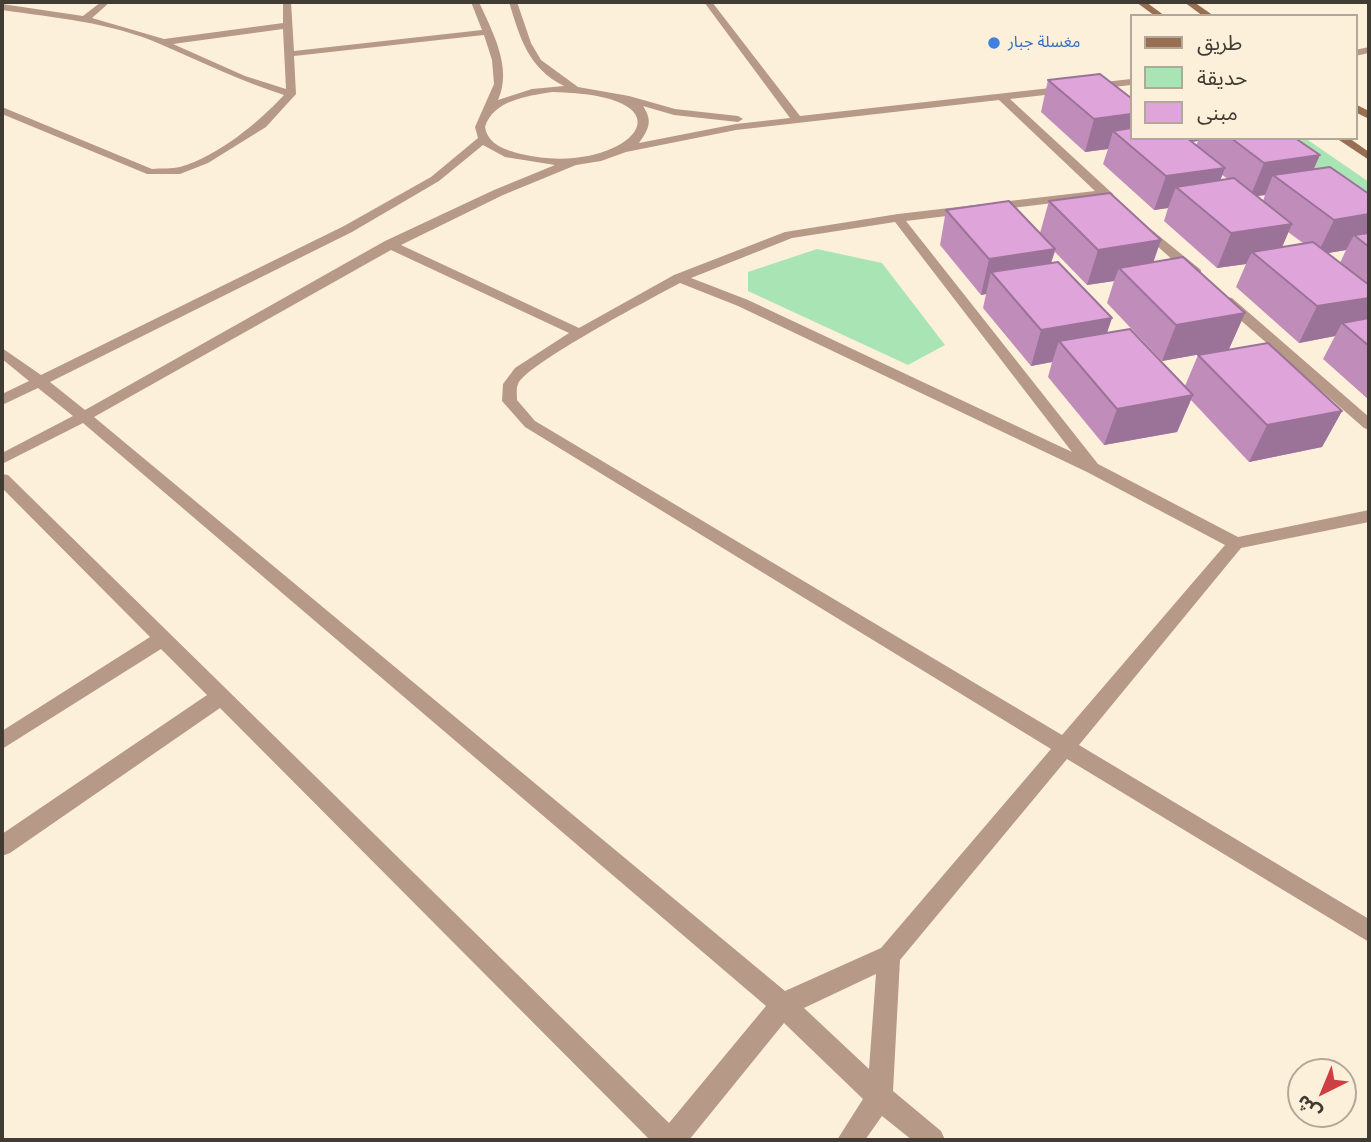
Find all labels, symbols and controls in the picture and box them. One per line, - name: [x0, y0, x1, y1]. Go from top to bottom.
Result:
- legend: [1130, 14, 1357, 140]
- text: طريق: [1197, 29, 1242, 57]
- place label: مغسلة جبار: [1008, 33, 1080, 53]
- marker: مغسلة جبار: [986, 35, 1002, 51]
- text: حديقة: [1197, 64, 1247, 92]
- text: مبنى: [1197, 99, 1238, 127]
- north arrow: [1287, 1058, 1357, 1128]
- text: ش: [1291, 1089, 1327, 1125]

